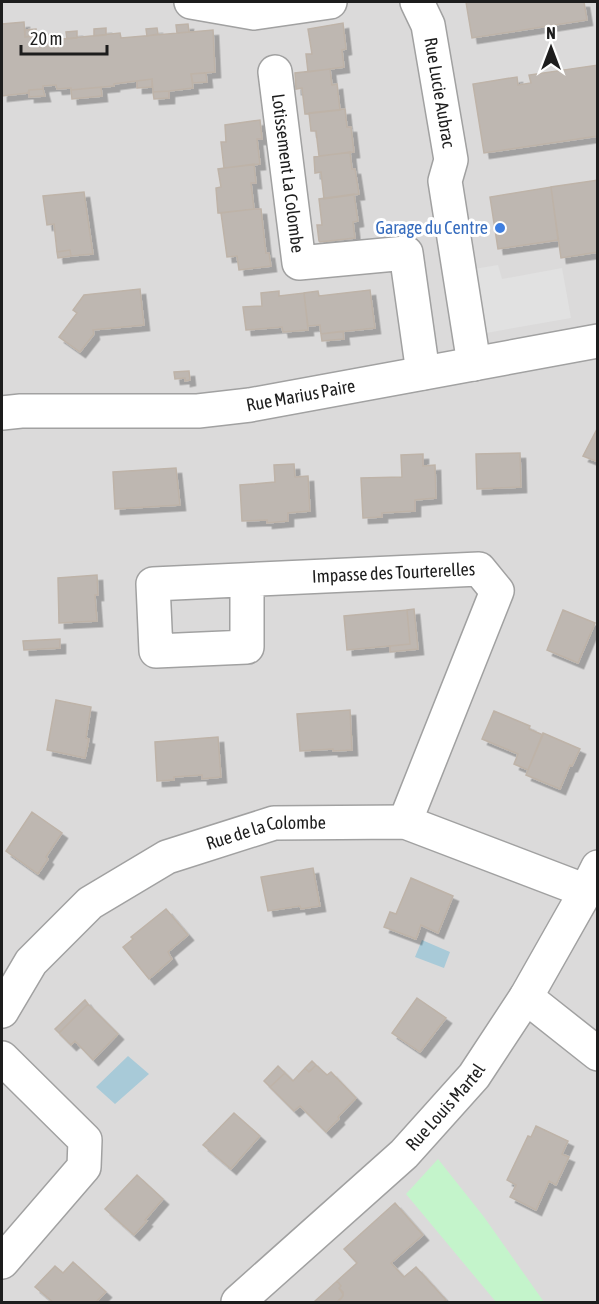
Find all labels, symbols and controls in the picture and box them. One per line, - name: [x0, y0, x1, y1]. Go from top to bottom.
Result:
- scale bar: [21, 18, 106, 56]
- north arrow: [521, 18, 581, 78]
- text: N: [546, 24, 556, 42]
- text: 20 m: [30, 28, 62, 49]
- street label: Rue Lucie Aubrac: [420, 36, 460, 150]
- street label: Lotissement La Colombe: [268, 92, 309, 254]
- place label: Garage du Centre: [375, 217, 488, 238]
- marker: Garage du Centre: [493, 221, 507, 235]
- street label: Rue Marius Paire: [244, 375, 357, 415]
- street label: Impasse des Tourterelles: [312, 558, 476, 587]
- street label: Rue de la Colombe: [203, 812, 326, 854]
- street label: Rue Louis Martel: [401, 1059, 489, 1155]

